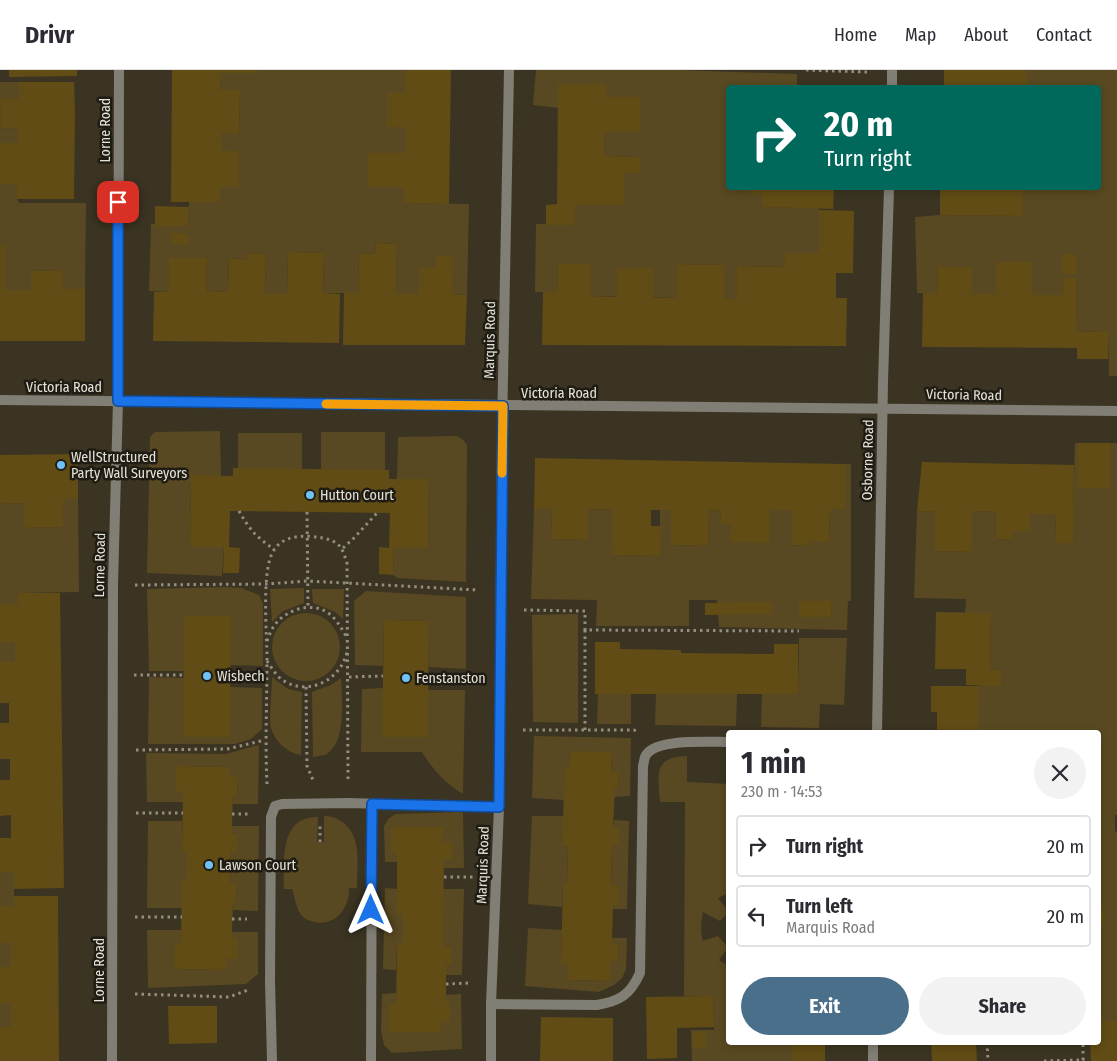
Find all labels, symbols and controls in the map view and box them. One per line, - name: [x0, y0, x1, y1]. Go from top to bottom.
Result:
- text: Drivr: [25, 21, 74, 49]
- text: Home: [834, 24, 877, 46]
- text: Map: [905, 24, 936, 46]
- text: About: [964, 24, 1008, 46]
- text: Contact: [1036, 24, 1092, 46]
- street label: Lorne Road: [97, 98, 114, 162]
- text: 20 m: [824, 103, 893, 145]
- icon: right: [741, 105, 806, 170]
- text: Turn right: [824, 145, 912, 172]
- pin: [97, 181, 139, 223]
- icon: arrive: [104, 188, 132, 216]
- street label: Marquis Road: [481, 301, 499, 379]
- street label: Victoria Road: [26, 379, 102, 396]
- street label: Victoria Road: [521, 385, 597, 402]
- street label: Victoria Road: [926, 386, 1002, 404]
- street label: Osborne Road: [859, 419, 877, 501]
- place label: WellStructured Party Wall Surveyors: [71, 449, 187, 482]
- marker: WellStructured Party Wall Surveyors: [55, 459, 67, 471]
- place label: Hutton Court: [320, 487, 394, 504]
- marker: Hutton Court: [304, 489, 316, 501]
- street label: Lorne Road: [91, 532, 109, 598]
- place label: Wisbech: [217, 668, 265, 685]
- marker: Wisbech: [201, 670, 213, 682]
- place label: Fenstanston: [416, 670, 486, 687]
- marker: Fenstanston: [400, 672, 412, 684]
- text: 1 min: [741, 745, 806, 781]
- button: close: [1034, 747, 1086, 799]
- text: 230 m · 14:53: [741, 782, 822, 801]
- street label: Marquis Road: [473, 826, 493, 904]
- icon: right: [743, 832, 771, 860]
- text: Turn right: [786, 835, 863, 858]
- text: 20 m: [1047, 835, 1084, 858]
- place label: Lawson Court: [219, 857, 296, 874]
- marker: Lawson Court: [203, 859, 215, 871]
- position arrow: [344, 883, 396, 935]
- text: Turn left: [786, 895, 853, 918]
- icon: left: [743, 902, 771, 930]
- text: 20 m: [1047, 905, 1084, 928]
- text: Marquis Road: [786, 918, 875, 937]
- street label: Lorne Road: [91, 938, 108, 1002]
- button: Exit: [741, 977, 909, 1035]
- button: Share: [919, 977, 1086, 1035]

